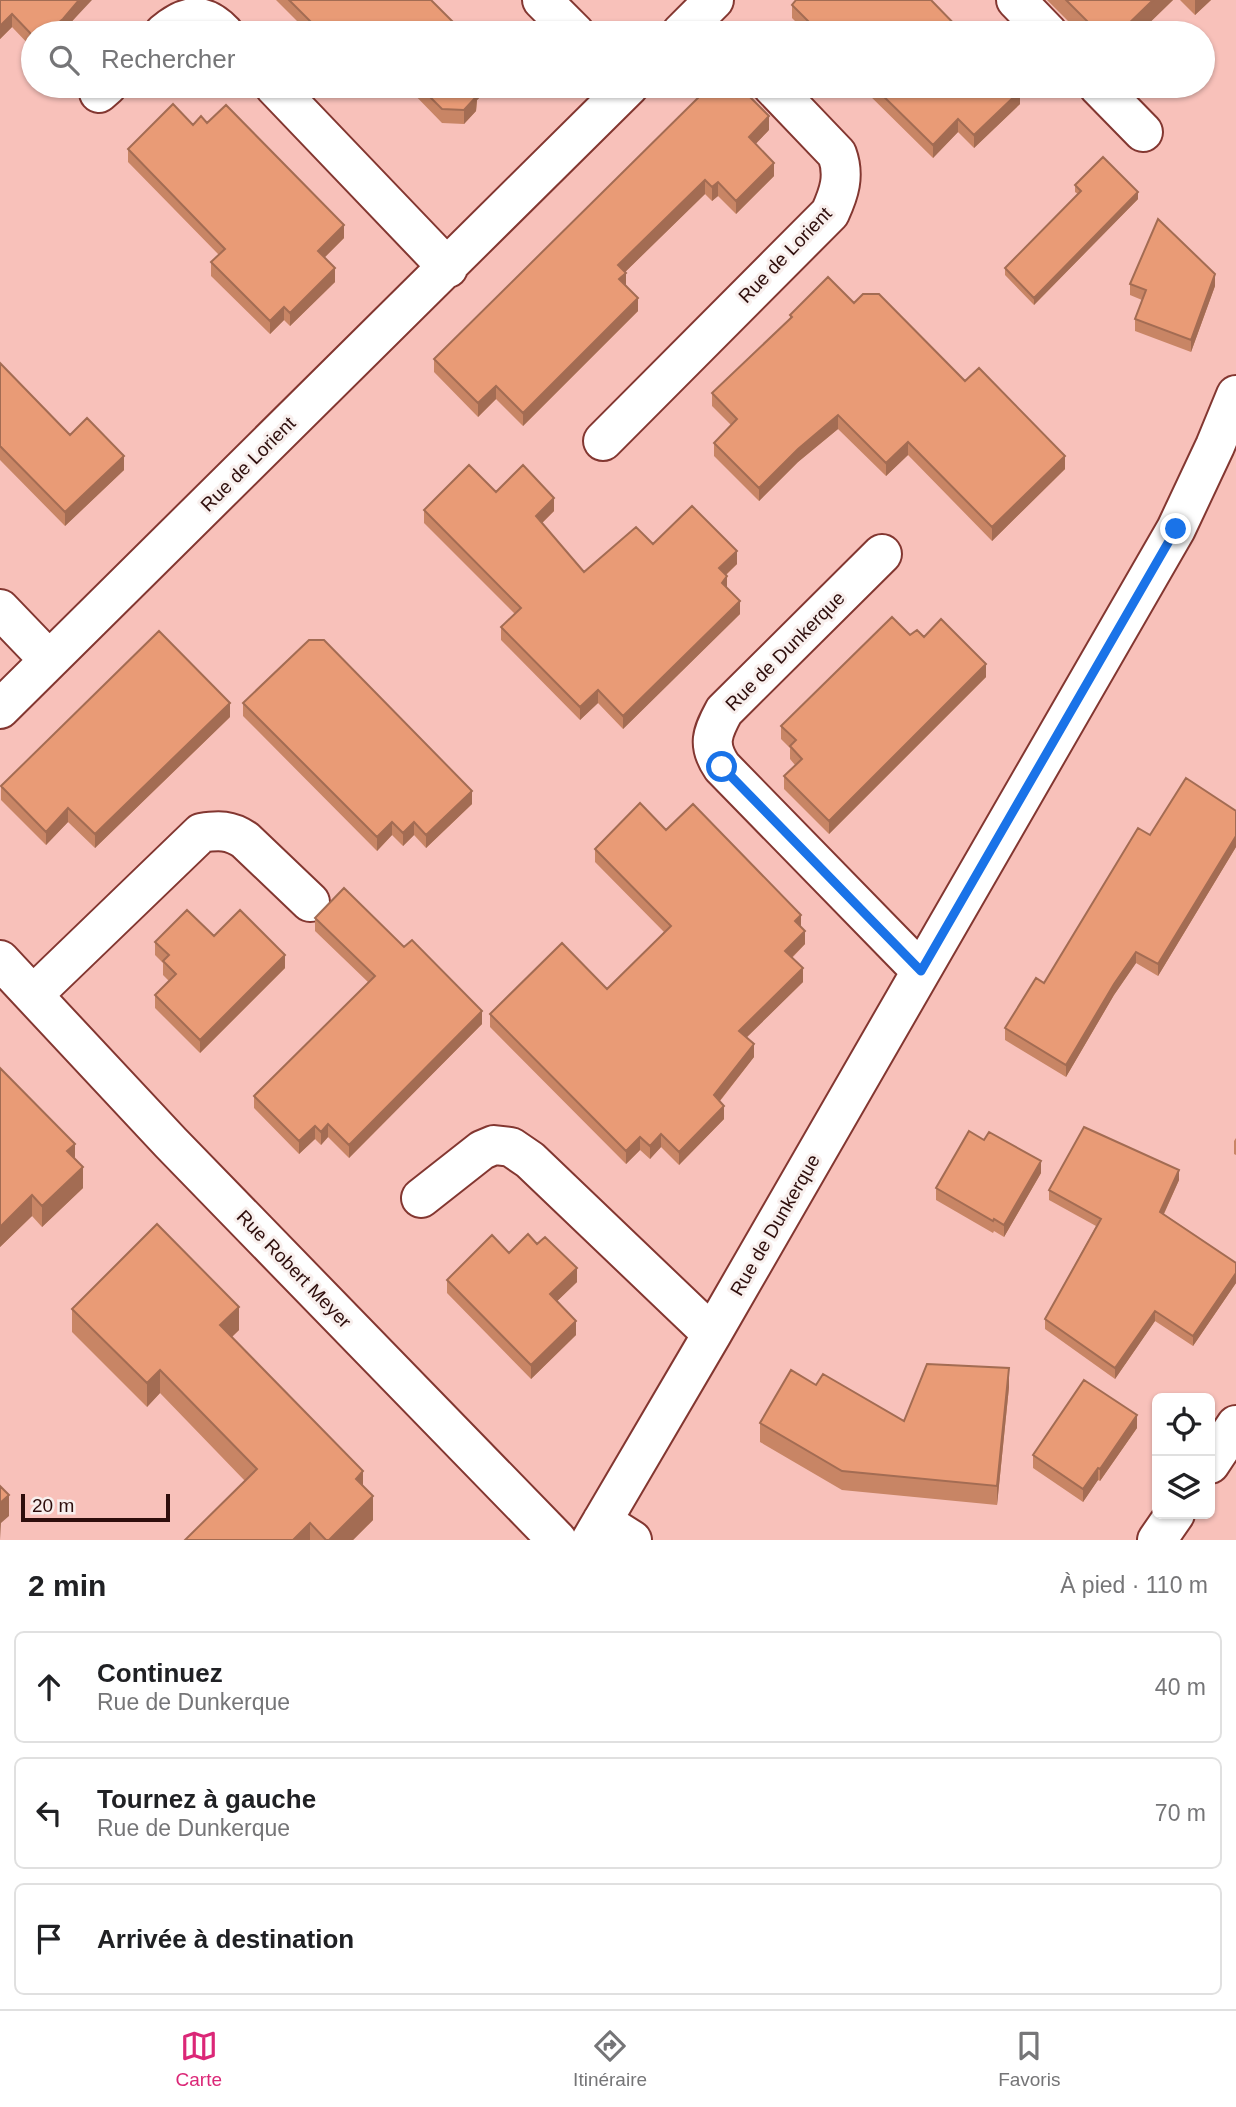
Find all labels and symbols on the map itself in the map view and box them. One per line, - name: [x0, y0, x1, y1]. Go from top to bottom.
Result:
- street label: Rue de Lorient: [734, 202, 836, 307]
- street label: Rue de Lorient: [197, 412, 300, 515]
- route end: [1160, 513, 1191, 544]
- street label: Rue de Dunkerque: [721, 587, 849, 715]
- route start: [706, 751, 737, 782]
- street label: Rue de Dunkerque: [726, 1151, 824, 1299]
- street label: Rue Robert Meyer: [233, 1206, 356, 1333]
- scale bar: [21, 1491, 170, 1523]

